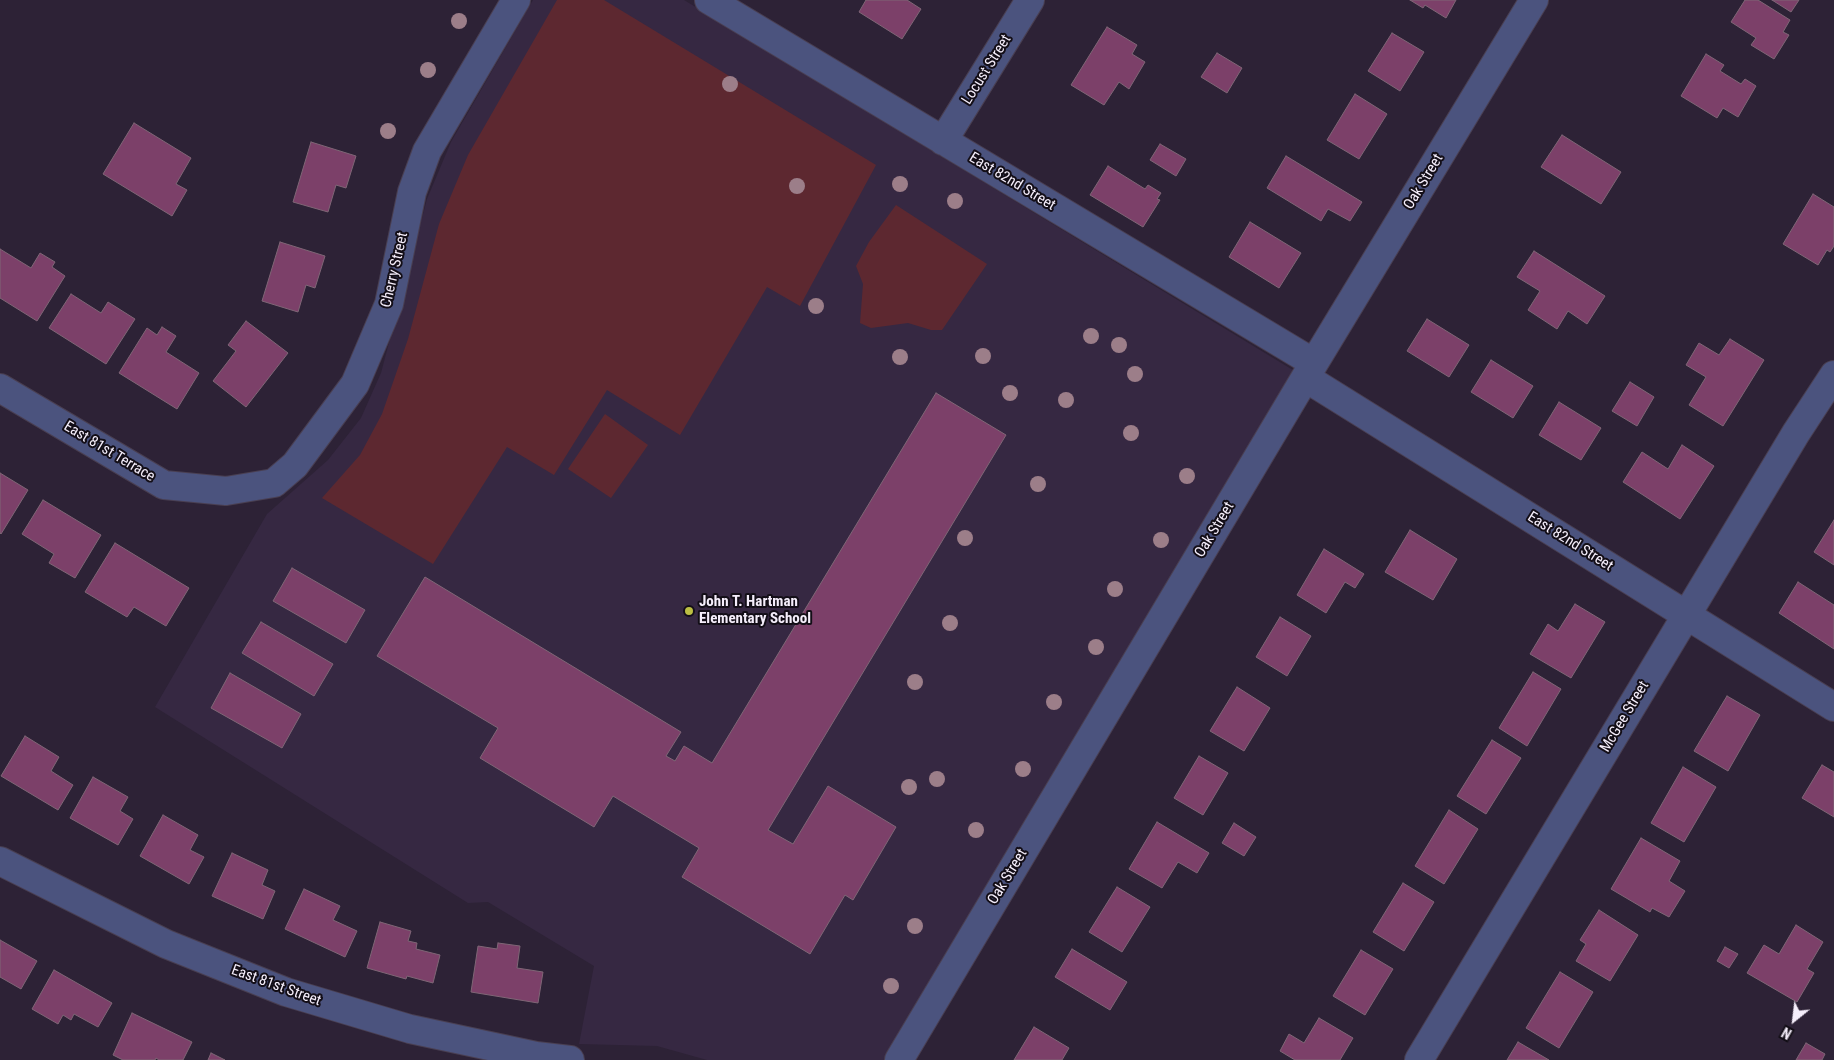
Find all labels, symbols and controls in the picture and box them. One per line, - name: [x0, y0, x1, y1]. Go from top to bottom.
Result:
- street label: Locust Street: [959, 32, 1015, 108]
- street label: East 82nd Street: [966, 149, 1058, 215]
- street label: Oak Street: [1400, 151, 1448, 213]
- street label: Cherry Street: [378, 231, 412, 309]
- street label: East 81st Terrace: [60, 418, 158, 486]
- street label: Oak Street: [1191, 499, 1239, 561]
- street label: East 82nd Street: [1524, 509, 1616, 575]
- place label: John T. Hartman Elementary School: [699, 593, 811, 628]
- marker: John T. Hartman Elementary School: [683, 605, 695, 617]
- street label: McGee Street: [1597, 678, 1653, 756]
- street label: Oak Street: [984, 846, 1032, 908]
- street label: East 81st Street: [229, 961, 323, 1011]
- north arrow: [1769, 995, 1819, 1045]
- text: N: [1779, 1024, 1794, 1042]

